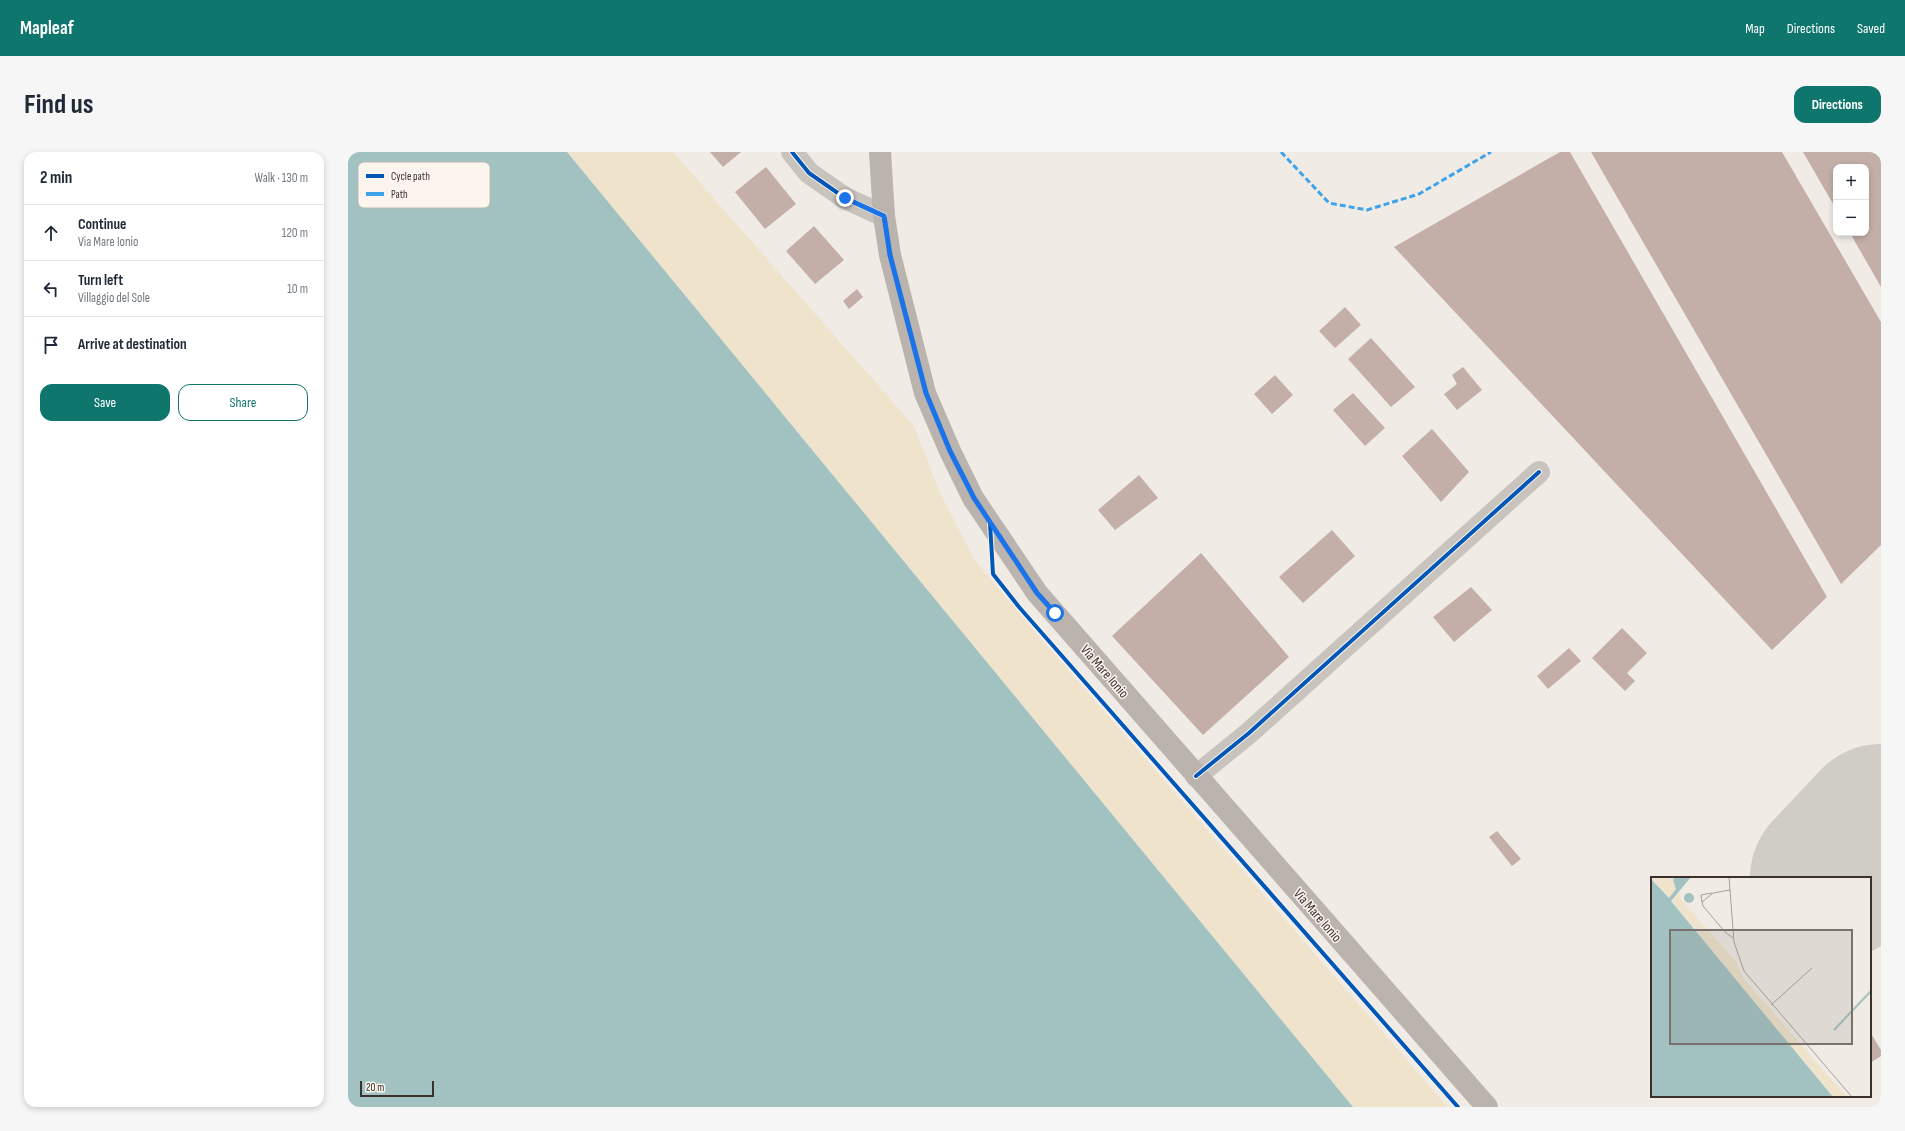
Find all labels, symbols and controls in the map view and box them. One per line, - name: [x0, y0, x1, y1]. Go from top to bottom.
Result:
- text: Mapleaf: [20, 17, 74, 40]
- text: Map: [1745, 20, 1765, 37]
- text: Directions: [1787, 20, 1835, 37]
- text: Saved: [1857, 20, 1885, 37]
- button: Directions: [1794, 86, 1881, 123]
- text: Find us: [24, 88, 93, 121]
- legend: [358, 162, 490, 208]
- map controls: [1833, 164, 1869, 236]
- button: +: [1833, 164, 1869, 200]
- text: 2 min: [40, 168, 72, 188]
- text: Walk · 130 m: [255, 170, 308, 186]
- text: Cycle path: [391, 170, 430, 183]
- text: Path: [391, 188, 408, 201]
- route end: [836, 189, 854, 207]
- button: −: [1833, 200, 1869, 236]
- text: Continue: [78, 215, 127, 234]
- icon: ahead: [40, 222, 62, 244]
- text: 120 m: [282, 225, 308, 241]
- text: Via Mare Ionio: [78, 234, 138, 250]
- text: Turn left: [78, 271, 123, 290]
- icon: left: [40, 278, 62, 300]
- text: 10 m: [287, 281, 308, 297]
- text: Villaggio del Sole: [78, 290, 150, 306]
- icon: arrive: [40, 334, 62, 356]
- text: Arrive at destination: [78, 335, 187, 354]
- button: Save: [40, 384, 170, 421]
- button: Share: [178, 384, 308, 421]
- route start: [1046, 604, 1064, 622]
- street label: Via Mare Ionio: [1077, 641, 1132, 702]
- inset map: [1651, 877, 1871, 1097]
- street label: Via Mare Ionio: [1290, 885, 1345, 946]
- scale bar: [360, 1079, 434, 1098]
- text: 20 m: [366, 1081, 384, 1094]

